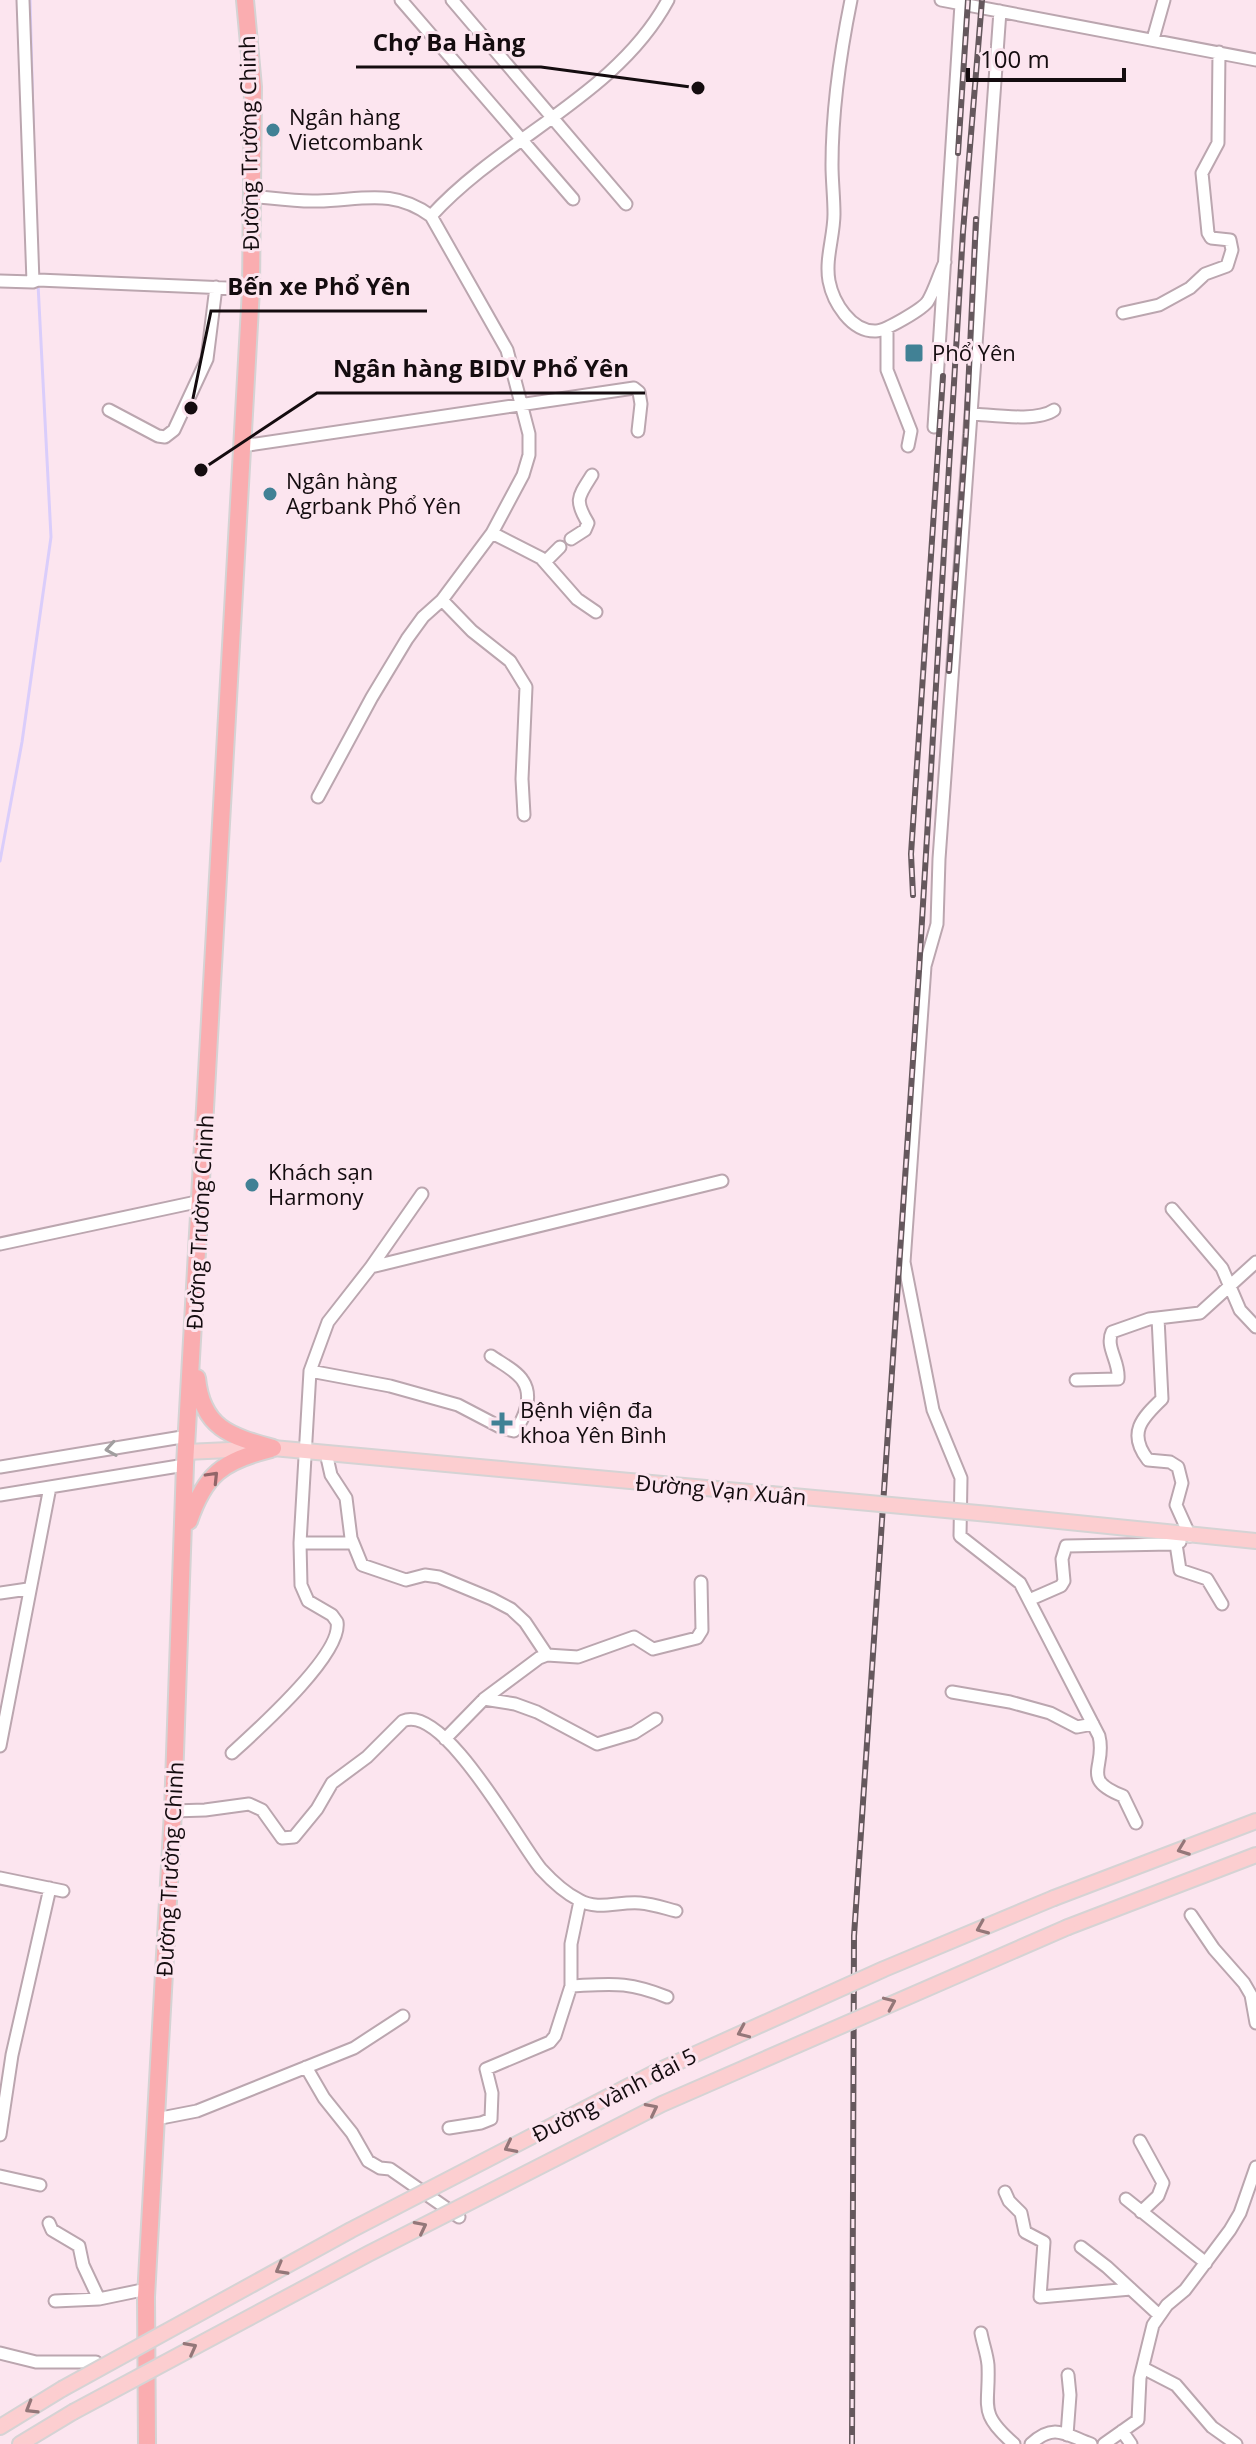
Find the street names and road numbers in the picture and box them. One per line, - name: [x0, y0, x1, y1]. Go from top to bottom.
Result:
- street label: Đường Trường Chinh: [231, 35, 265, 251]
- street label: Đường Trường Chinh: [178, 1114, 220, 1330]
- street label: Đường Vạn Xuân: [634, 1467, 808, 1511]
- street label: Đường Trường Chinh: [148, 1761, 190, 1977]
- street label: Đường vành đai 5: [526, 2040, 701, 2148]

